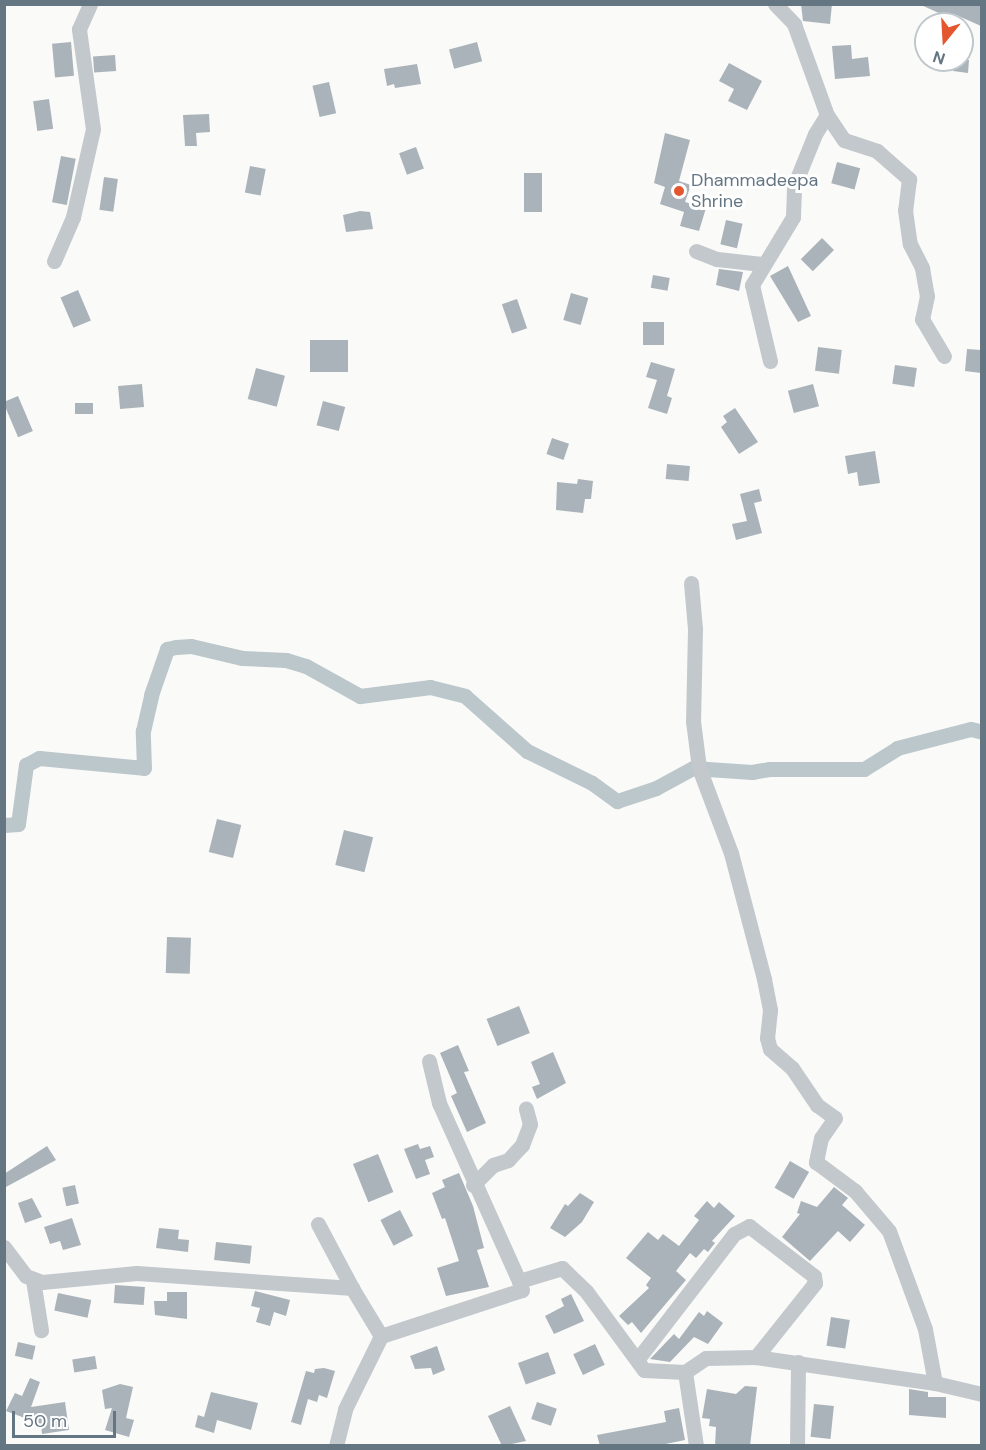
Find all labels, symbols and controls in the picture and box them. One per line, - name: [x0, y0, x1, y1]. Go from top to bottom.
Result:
- north arrow: [914, 12, 974, 72]
- text: N: [930, 46, 948, 69]
- place label: Dhammadeepa Shrine: [691, 170, 818, 213]
- marker: Dhammadeepa Shrine: [672, 184, 686, 198]
- scale bar: [15, 1399, 118, 1437]
- text: 50 m: [23, 1409, 67, 1433]

